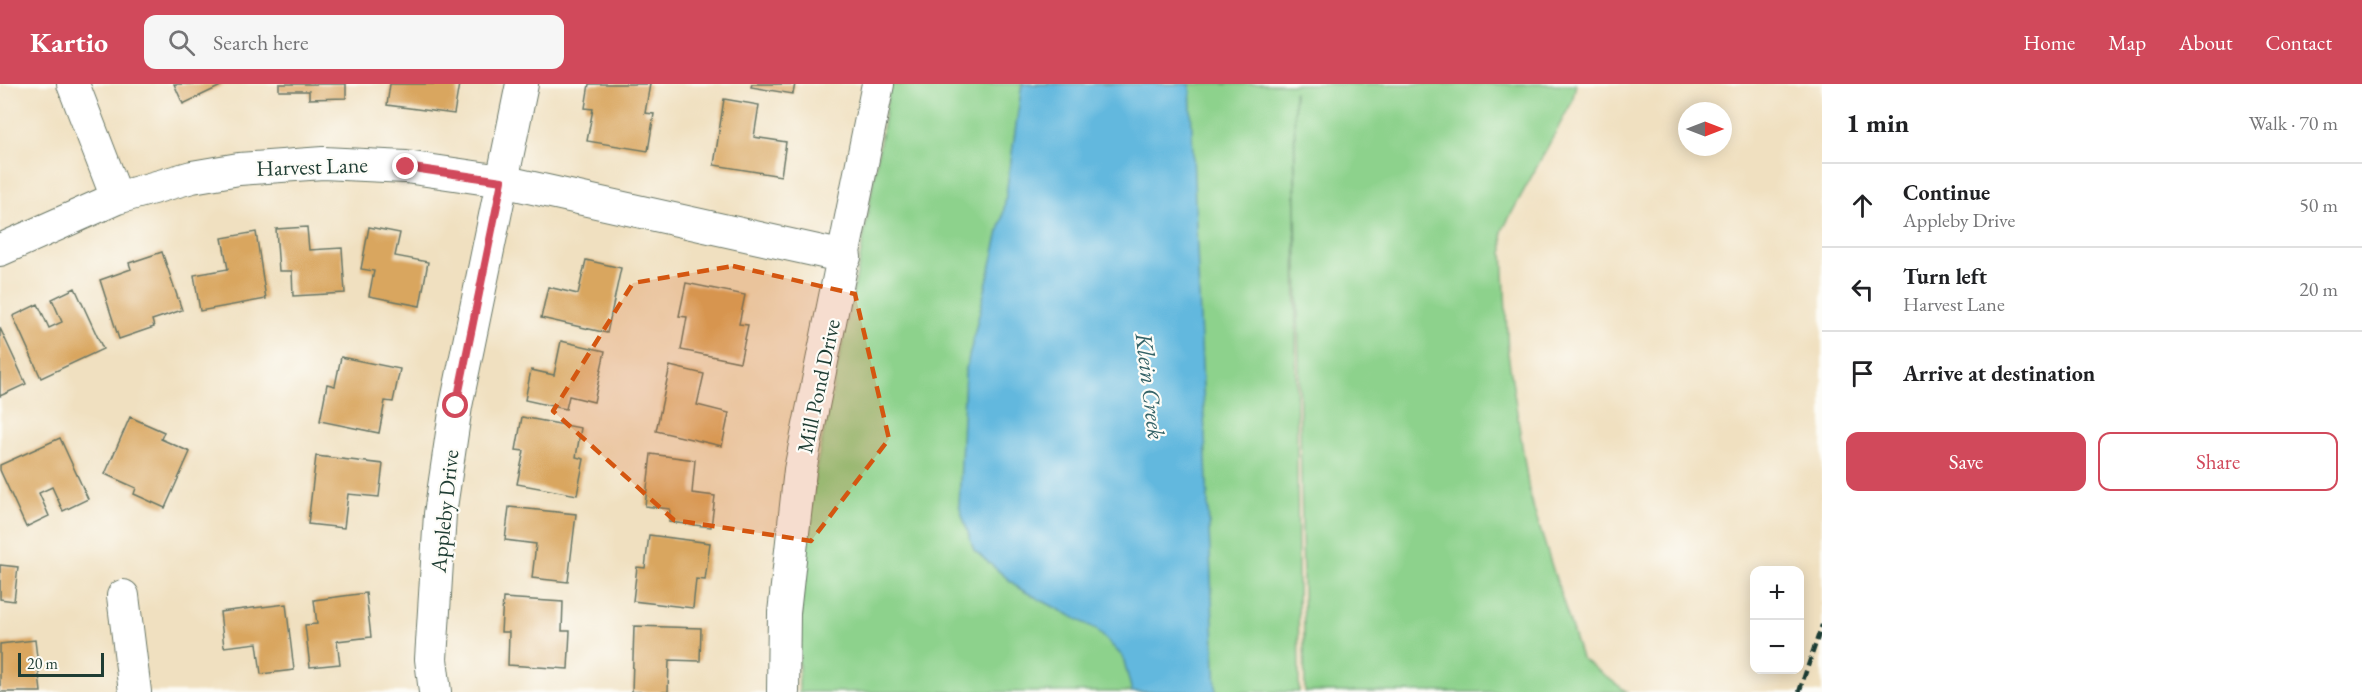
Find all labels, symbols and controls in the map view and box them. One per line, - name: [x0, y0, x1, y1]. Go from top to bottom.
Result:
- search box: [144, 15, 564, 69]
- text: Kartio: [30, 24, 108, 60]
- icon: search: [165, 26, 198, 59]
- text: Search here: [213, 28, 309, 57]
- text: Home: [2023, 29, 2075, 56]
- text: Map: [2108, 29, 2146, 56]
- text: About: [2179, 29, 2232, 56]
- text: Contact: [2265, 29, 2332, 56]
- north arrow: [1678, 102, 1732, 156]
- text: 1 min: [1846, 106, 1909, 140]
- text: Walk · 70 m: [2249, 110, 2338, 136]
- street label: Harvest Lane: [256, 150, 369, 183]
- route end: [392, 153, 418, 179]
- text: Continue: [1903, 178, 1990, 207]
- icon: ahead: [1846, 189, 1879, 222]
- text: 50 m: [2299, 192, 2338, 218]
- text: Appleby Drive: [1903, 207, 2015, 233]
- text: Turn left: [1903, 262, 1987, 291]
- icon: left: [1846, 273, 1879, 306]
- text: 20 m: [2299, 276, 2338, 302]
- text: Harvest Lane: [1903, 291, 2005, 317]
- street label: Mill Pond Drive: [790, 316, 847, 456]
- water label: Klein Creek: [1128, 330, 1172, 441]
- icon: arrive: [1846, 357, 1879, 390]
- text: Arrive at destination: [1903, 359, 2095, 388]
- route start: [442, 392, 468, 418]
- button: Save: [1846, 432, 2086, 491]
- button: Share: [2098, 432, 2338, 491]
- street label: Appleby Drive: [424, 448, 465, 575]
- map controls: [1750, 566, 1804, 674]
- button: +: [1750, 566, 1804, 620]
- button: −: [1750, 620, 1804, 674]
- scale bar: [18, 650, 104, 678]
- text: 20 m: [27, 653, 58, 674]

